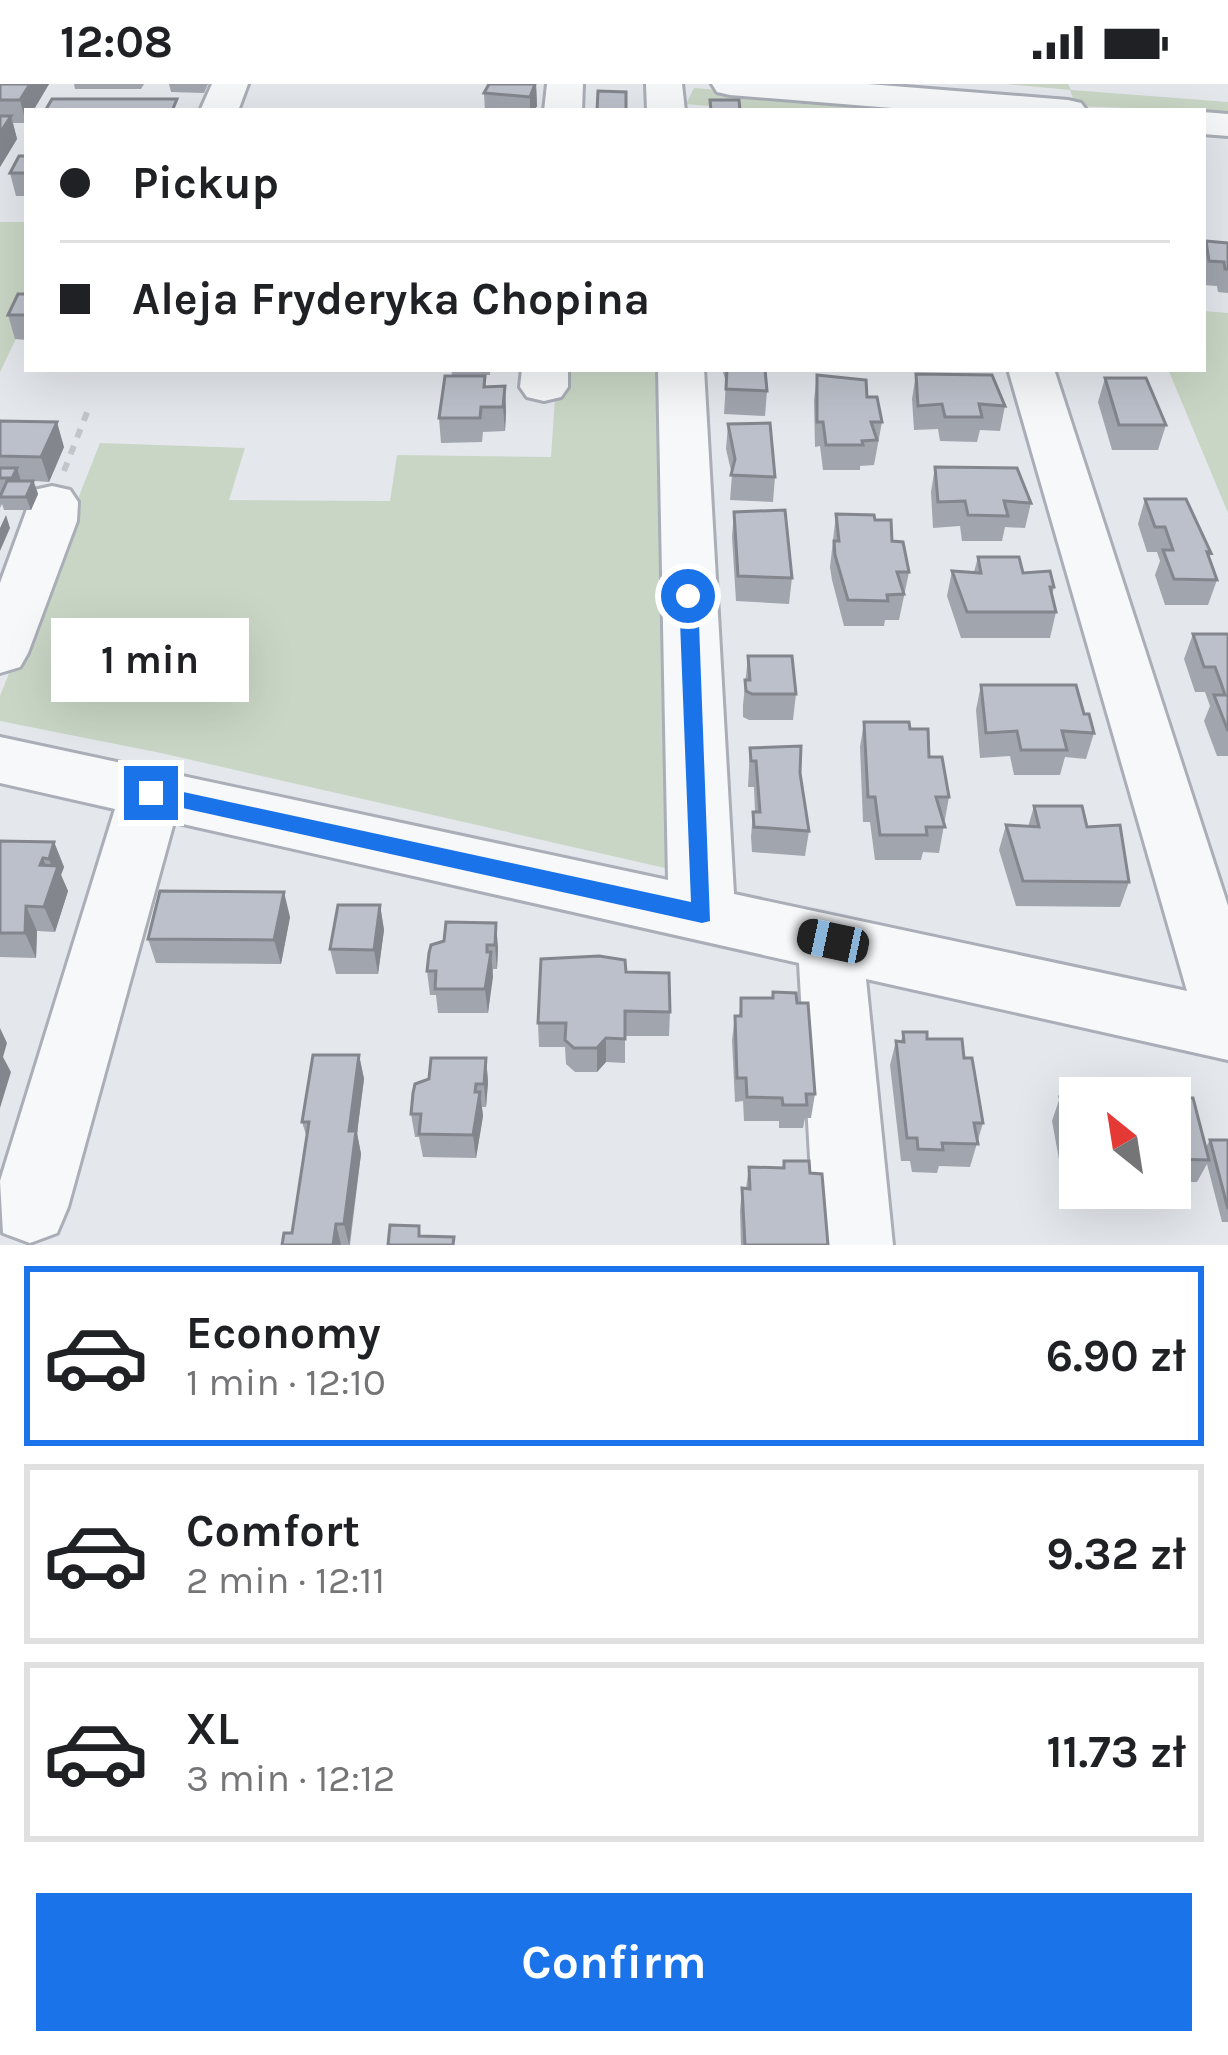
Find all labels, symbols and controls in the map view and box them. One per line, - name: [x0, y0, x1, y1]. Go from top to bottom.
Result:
- text: 12:08: [60, 16, 173, 68]
- text: Pickup: [132, 157, 279, 209]
- text: Aleja Fryderyka Chopina: [132, 273, 650, 325]
- route start: [661, 569, 715, 623]
- callout: 1 min: [52, 619, 250, 703]
- text: 1 min: [101, 637, 199, 683]
- route end: [124, 766, 178, 820]
- car: [794, 916, 872, 966]
- north arrow: [1059, 1077, 1191, 1209]
- map controls: [1059, 1077, 1191, 1209]
- icon: car: [42, 1302, 150, 1410]
- text: Economy: [186, 1307, 381, 1359]
- text: 6.90 zł: [1046, 1330, 1186, 1382]
- text: 1 min · 12:10: [186, 1359, 386, 1405]
- icon: car: [42, 1500, 150, 1608]
- text: Comfort: [186, 1505, 360, 1557]
- text: 9.32 zł: [1046, 1528, 1186, 1580]
- text: 2 min · 12:11: [186, 1557, 385, 1603]
- icon: car: [42, 1698, 150, 1806]
- text: XL: [186, 1703, 239, 1755]
- text: 11.73 zł: [1046, 1726, 1186, 1778]
- text: 3 min · 12:12: [186, 1755, 395, 1801]
- button: Confirm: [36, 1893, 1192, 2031]

